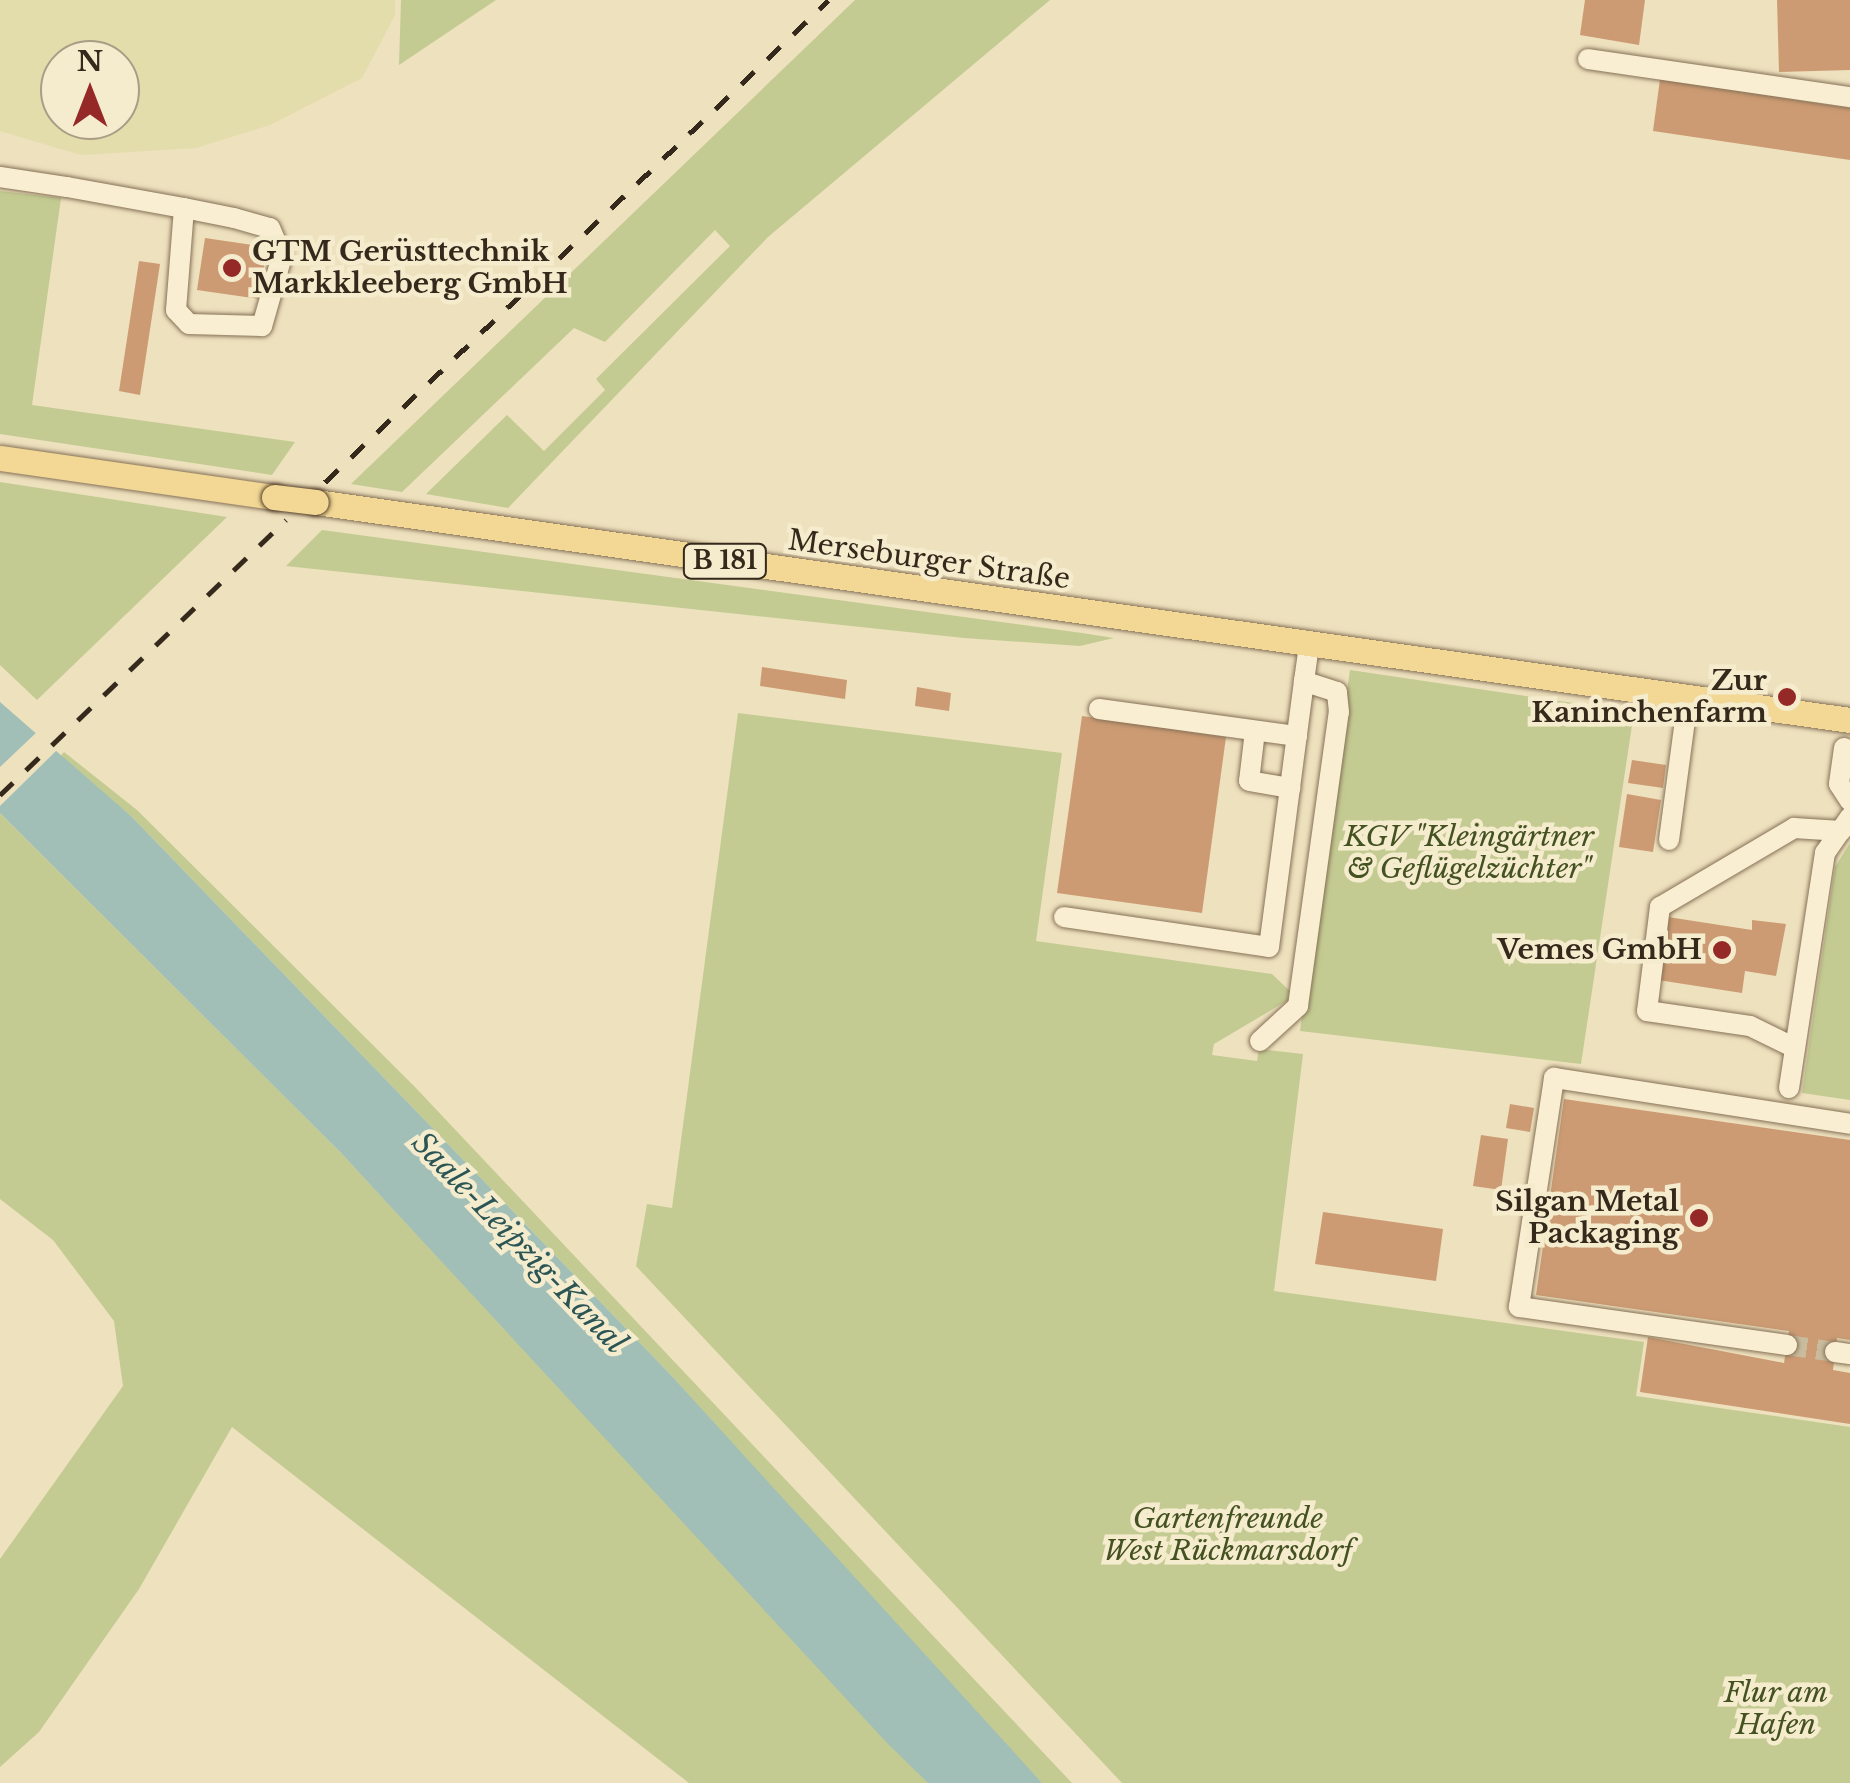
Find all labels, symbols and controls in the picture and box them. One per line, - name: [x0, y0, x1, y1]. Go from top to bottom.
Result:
- north arrow: [40, 40, 140, 140]
- text: N: [77, 44, 103, 79]
- place label: GTM Gerüsttechnik Markkleeberg GmbH: [252, 235, 568, 301]
- marker: GTM Gerüsttechnik Markkleeberg GmbH: [221, 257, 243, 279]
- street label: Merseburger Straße: [786, 524, 1072, 596]
- road number: B 181: [682, 541, 768, 581]
- place label: Zur Kaninchenfarm: [1531, 664, 1767, 730]
- marker: Zur Kaninchenfarm: [1776, 686, 1798, 708]
- park label: KGV "Kleingärtner & Geflügelzüchter": [1343, 820, 1595, 886]
- place label: Vemes GmbH: [1497, 933, 1702, 967]
- marker: Vemes GmbH: [1711, 939, 1733, 961]
- water label: Saale-Leipzig-Kanal: [404, 1125, 634, 1361]
- place label: Silgan Metal Packaging: [1495, 1185, 1679, 1251]
- marker: Silgan Metal Packaging: [1688, 1207, 1710, 1229]
- park label: Gartenfreunde West Rückmarsdorf: [1103, 1502, 1353, 1568]
- park label: Flur am Hafen: [1724, 1676, 1828, 1742]

